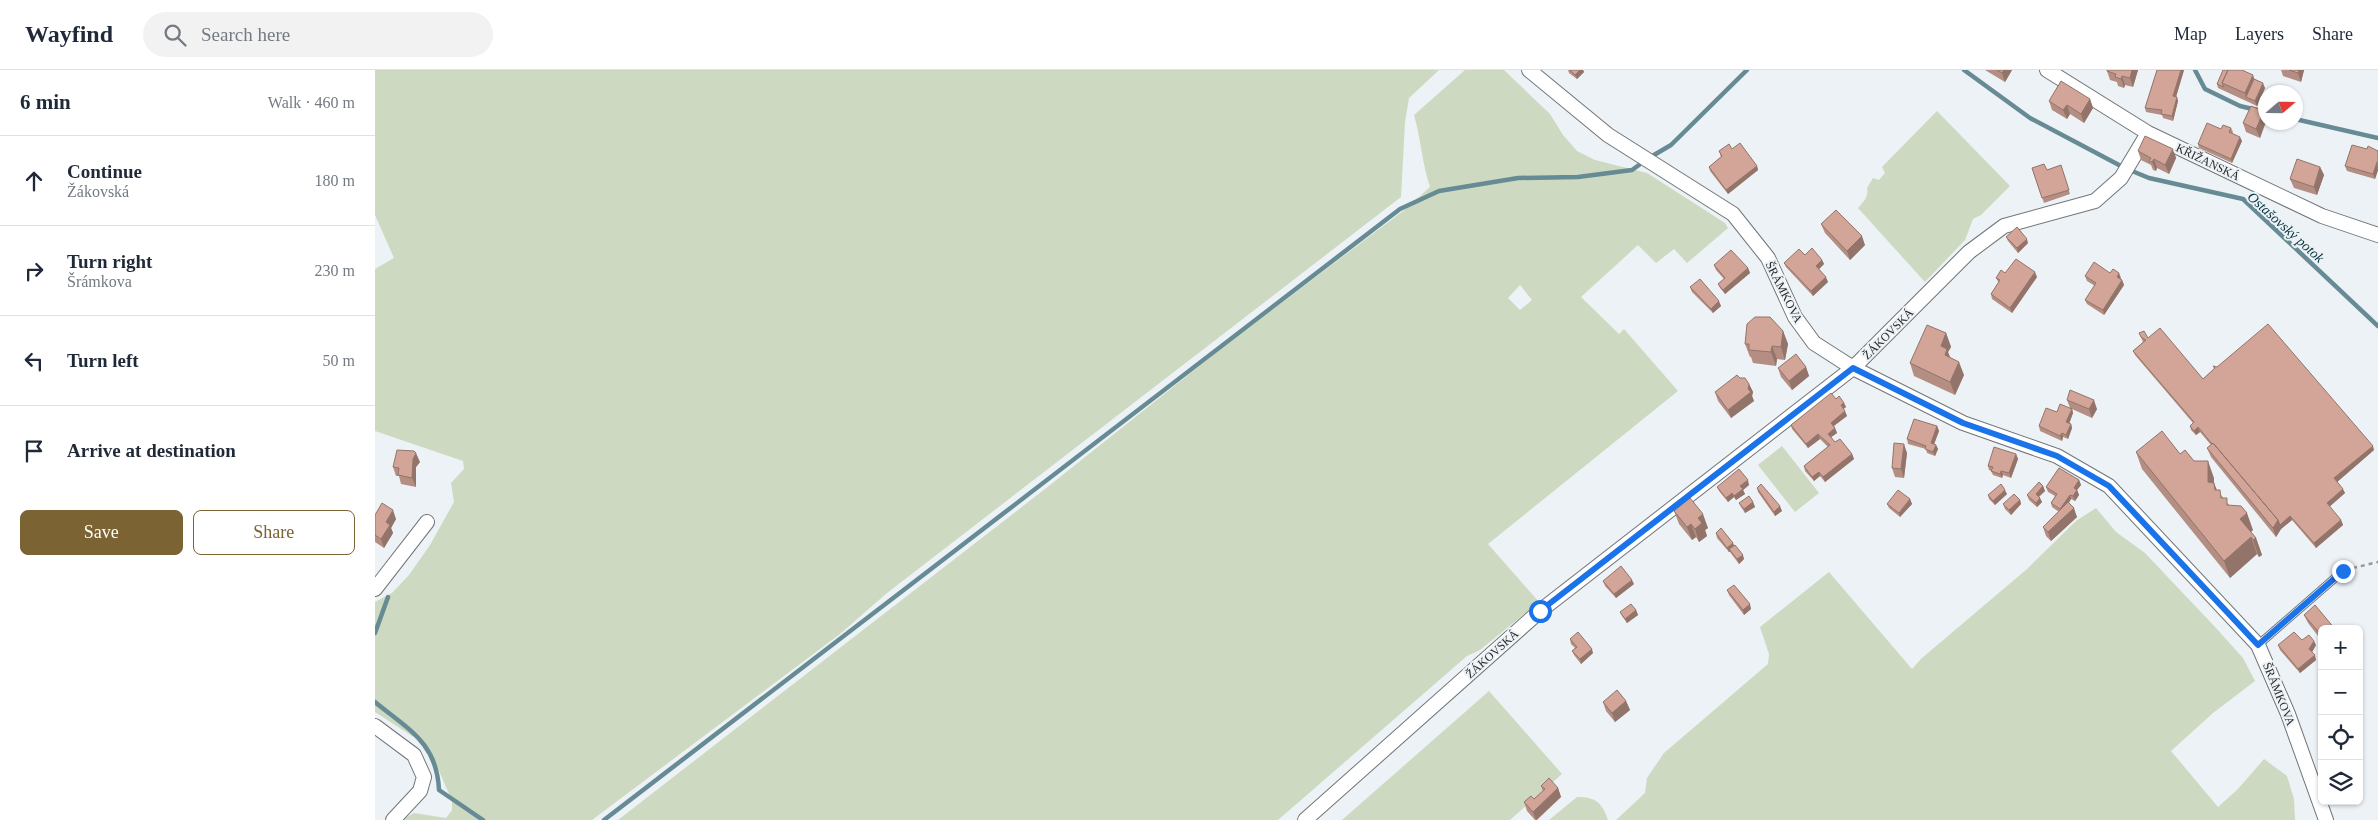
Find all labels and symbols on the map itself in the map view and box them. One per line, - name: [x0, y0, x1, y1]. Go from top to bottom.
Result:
- north arrow: [2258, 85, 2303, 130]
- street label: KŘIŽANSKÁ: [2174, 141, 2243, 184]
- water label: Ostašovský potok: [2244, 189, 2328, 266]
- street label: ŠRÁMKOVA: [1763, 259, 1806, 325]
- street label: ŽÁKOVSKÁ: [1860, 305, 1917, 362]
- route end: [2332, 560, 2355, 583]
- route start: [1529, 600, 1552, 623]
- street label: ŽÁKOVSKÁ: [1463, 626, 1521, 681]
- street label: ŠRÁMKOVA: [2260, 660, 2298, 728]

